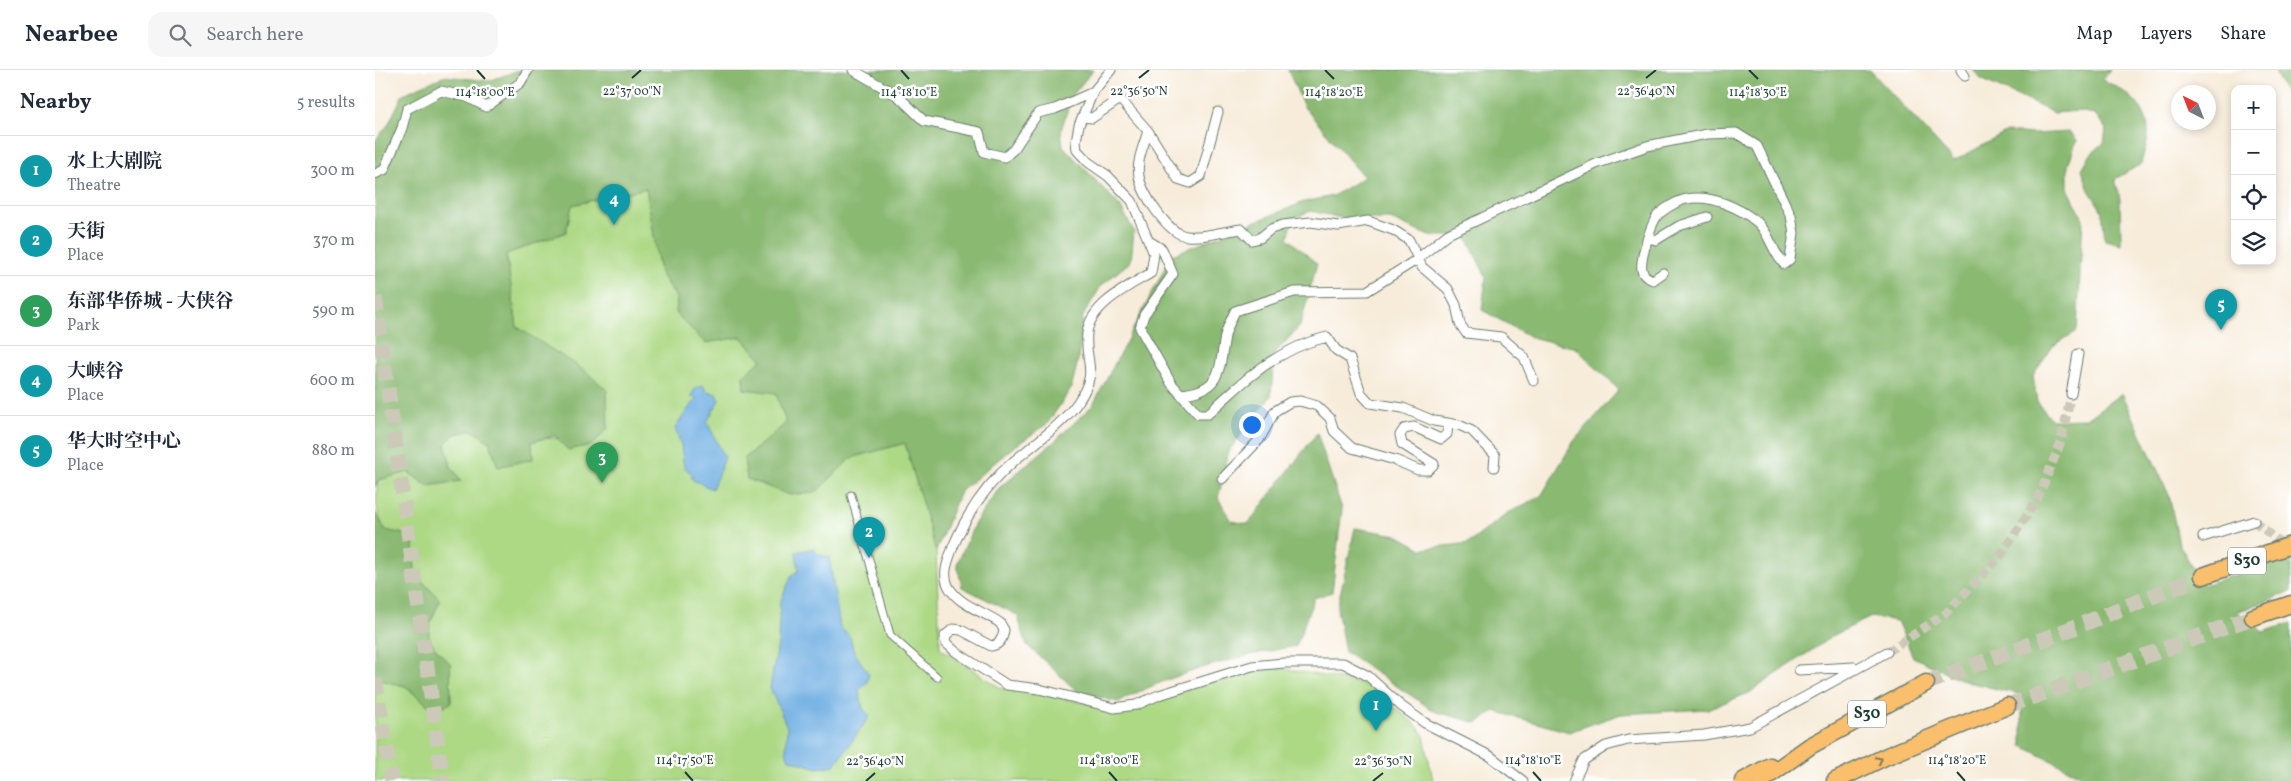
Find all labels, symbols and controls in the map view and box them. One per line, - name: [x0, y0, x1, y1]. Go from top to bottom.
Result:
- search box: [148, 12, 498, 57]
- text: Nearbee: [25, 18, 118, 52]
- icon: search: [166, 21, 194, 49]
- text: Search here: [206, 22, 303, 48]
- text: Map: [2076, 22, 2112, 47]
- text: Layers: [2140, 22, 2192, 47]
- text: Share: [2220, 22, 2266, 47]
- text: 22°37'00"N: [603, 84, 661, 100]
- text: 22°36'50"N: [1110, 84, 1168, 100]
- text: 22°36'40"N: [1617, 84, 1675, 100]
- text: 114°18'00"E: [455, 85, 515, 101]
- text: 114°18'10"E: [881, 85, 937, 101]
- text: 114°18'20"E: [1305, 85, 1363, 101]
- text: 114°18'30"E: [1729, 85, 1787, 101]
- north arrow: [2171, 85, 2216, 130]
- map controls: [2231, 85, 2276, 265]
- button: +: [2231, 85, 2276, 130]
- text: Nearby: [20, 88, 91, 117]
- text: 5 results: [297, 92, 355, 114]
- button: −: [2231, 130, 2276, 175]
- text: 水上大剧院: [67, 149, 162, 175]
- text: 1: [33, 160, 39, 182]
- text: 300 m: [310, 160, 355, 182]
- text: Theatre: [67, 175, 121, 197]
- button: locate: [2231, 175, 2276, 220]
- pin: 4: [598, 184, 630, 225]
- text: 天街: [67, 219, 105, 245]
- button: layers: [2231, 220, 2276, 265]
- text: 2: [32, 230, 40, 252]
- text: 370 m: [313, 230, 355, 252]
- text: Place: [67, 245, 104, 267]
- text: 东部华侨城 - 大侠谷: [67, 289, 234, 315]
- pin: 5: [2205, 289, 2237, 330]
- text: 3: [32, 300, 40, 322]
- text: 590 m: [312, 300, 355, 322]
- text: Park: [67, 315, 100, 337]
- text: 大峡谷: [67, 359, 124, 385]
- text: 4: [31, 370, 41, 392]
- text: 600 m: [310, 370, 355, 392]
- text: Place: [67, 385, 104, 407]
- your location: [1239, 412, 1265, 438]
- text: 华大时空中心: [67, 429, 181, 455]
- text: 5: [32, 440, 40, 462]
- text: 880 m: [312, 440, 355, 462]
- pin: 3: [586, 442, 618, 483]
- text: Place: [67, 455, 104, 477]
- pin: 2: [853, 517, 885, 558]
- road number: S30: [2228, 548, 2266, 574]
- pin: 1: [1360, 690, 1392, 731]
- road number: S30: [1848, 700, 1886, 728]
- text: 114°17'50"E: [656, 753, 714, 769]
- text: 114°18'00"E: [1079, 753, 1139, 769]
- text: 114°18'10"E: [1505, 753, 1561, 769]
- text: 114°18'20"E: [1928, 753, 1986, 769]
- text: 22°36'40"N: [846, 754, 904, 770]
- text: 22°36'30"N: [1354, 754, 1412, 770]
- one-way arrow: [1874, 756, 1883, 766]

